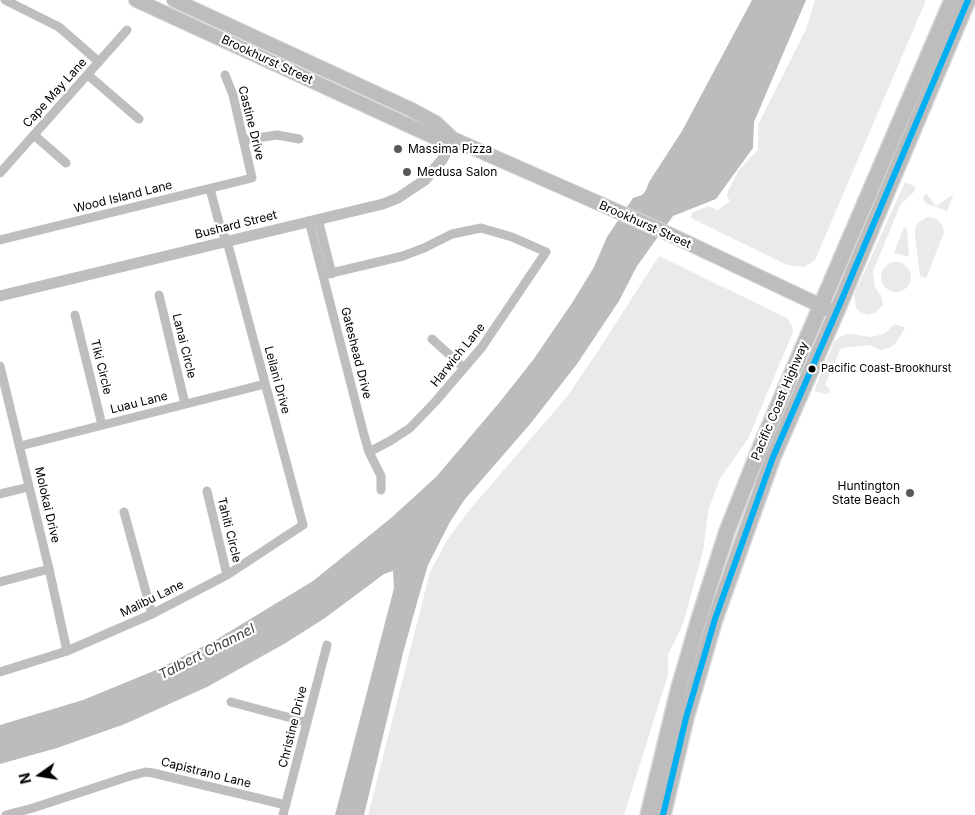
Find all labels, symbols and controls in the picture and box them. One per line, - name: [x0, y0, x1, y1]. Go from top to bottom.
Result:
- street label: Brookhurst Street: [219, 32, 315, 88]
- street label: Cape May Lane: [20, 55, 90, 131]
- street label: Castine Drive: [235, 84, 267, 162]
- place label: Massima Pizza: [408, 142, 492, 156]
- marker: Massima Pizza: [392, 143, 404, 155]
- place label: Medusa Salon: [417, 165, 497, 179]
- marker: Medusa Salon: [401, 166, 413, 178]
- street label: Wood Island Lane: [72, 178, 174, 216]
- street label: Brookhurst Street: [597, 198, 693, 252]
- street label: Bushard Street: [193, 208, 279, 242]
- street label: Gateshead Drive: [338, 306, 374, 400]
- street label: Lanai Circle: [169, 312, 199, 380]
- street label: Harwich Lane: [428, 320, 488, 390]
- street label: Tiki Circle: [87, 338, 115, 396]
- street label: Pacific Coast Highway: [748, 339, 812, 463]
- street label: Leilani Drive: [261, 345, 293, 415]
- place label: Pacific Coast-Brookhurst: [821, 362, 951, 376]
- marker: Pacific Coast-Brookhurst: [807, 364, 817, 374]
- street label: Luau Lane: [109, 389, 169, 417]
- street label: Molokai Drive: [31, 466, 63, 544]
- place label: Huntington State Beach: [832, 479, 900, 507]
- marker: Huntington State Beach: [904, 487, 916, 499]
- street label: Tahiti Circle: [214, 496, 244, 564]
- street label: Malibu Lane: [118, 577, 186, 621]
- water label: Talbert Channel: [156, 621, 258, 683]
- street label: Christine Drive: [276, 685, 310, 769]
- north arrow: [15, 750, 65, 800]
- street label: Capistrano Lane: [159, 755, 253, 791]
- text: N: [15, 771, 34, 786]

